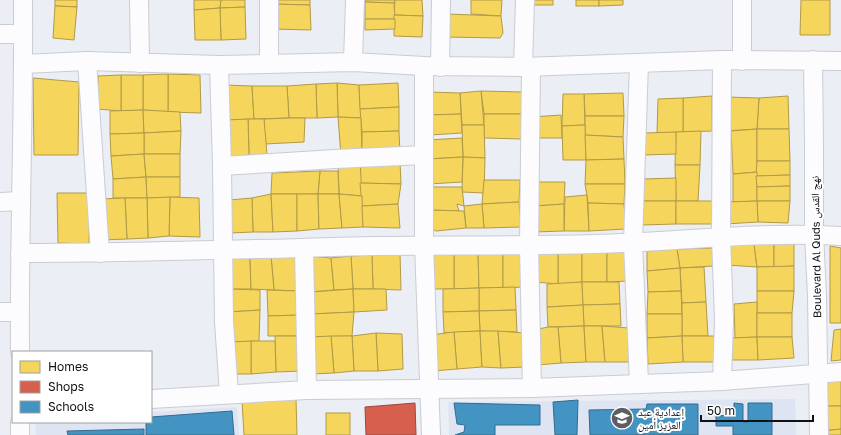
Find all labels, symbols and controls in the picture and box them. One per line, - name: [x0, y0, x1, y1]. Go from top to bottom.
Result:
- street label: Boulevard Al Quds نهج القدس: [808, 176, 824, 318]
- legend: [12, 351, 152, 423]
- text: Homes: [48, 359, 88, 374]
- text: Shops: [48, 379, 84, 394]
- scale bar: [701, 397, 813, 423]
- text: Schools: [48, 399, 94, 414]
- text: 50 m: [707, 403, 735, 418]
- school or university icon: إعدادية عبد العزيز أمين: [609, 405, 635, 431]
- place label: إعدادية عبد العزيز أمين: [638, 405, 684, 432]

